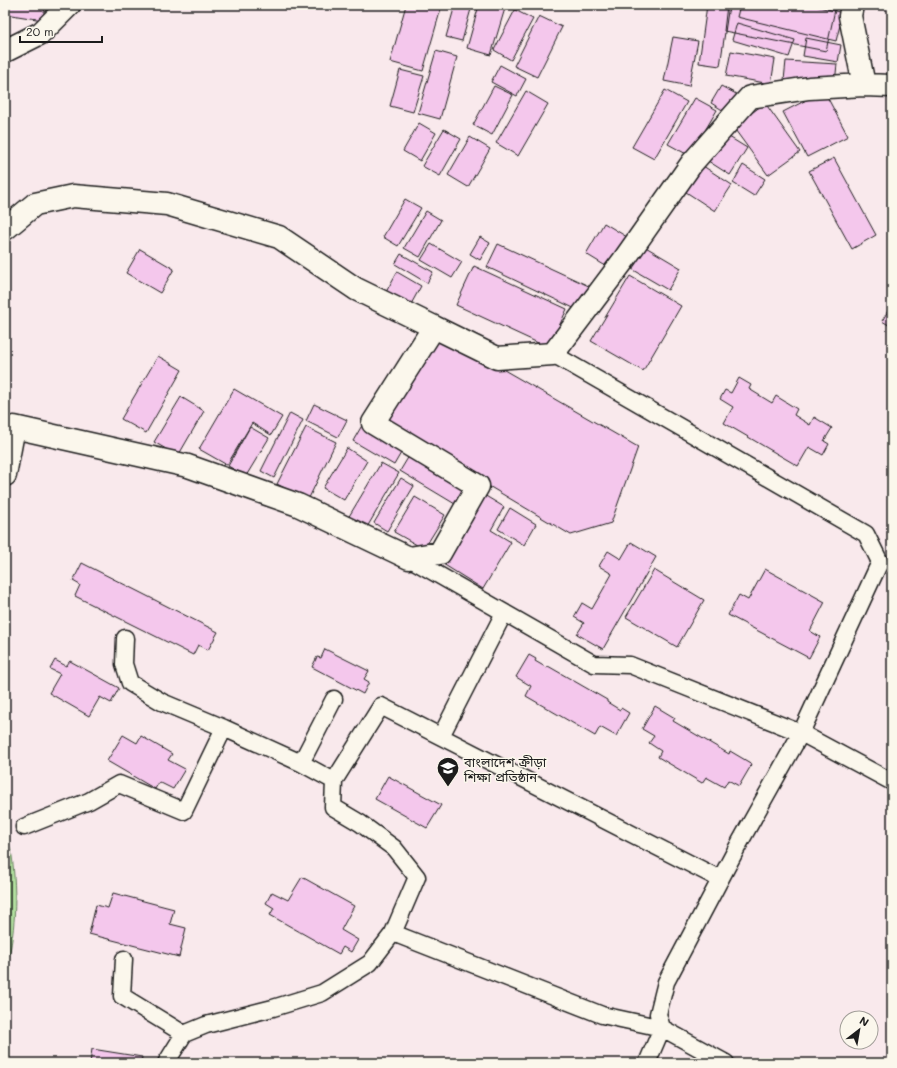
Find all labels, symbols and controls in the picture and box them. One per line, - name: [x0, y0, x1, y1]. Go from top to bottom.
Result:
- scale bar: [20, 18, 102, 44]
- text: 20 m: [26, 23, 54, 39]
- place label: বাংলাদেশ ক্রীড়া শিক্ষা প্রতিষ্ঠান: [463, 753, 547, 785]
- school or university icon: বাংলাদেশ ক্রীড়া শিক্ষা প্রতিষ্ঠান: [435, 755, 461, 788]
- north arrow: [839, 1010, 879, 1050]
- text: N: [857, 1012, 872, 1030]

